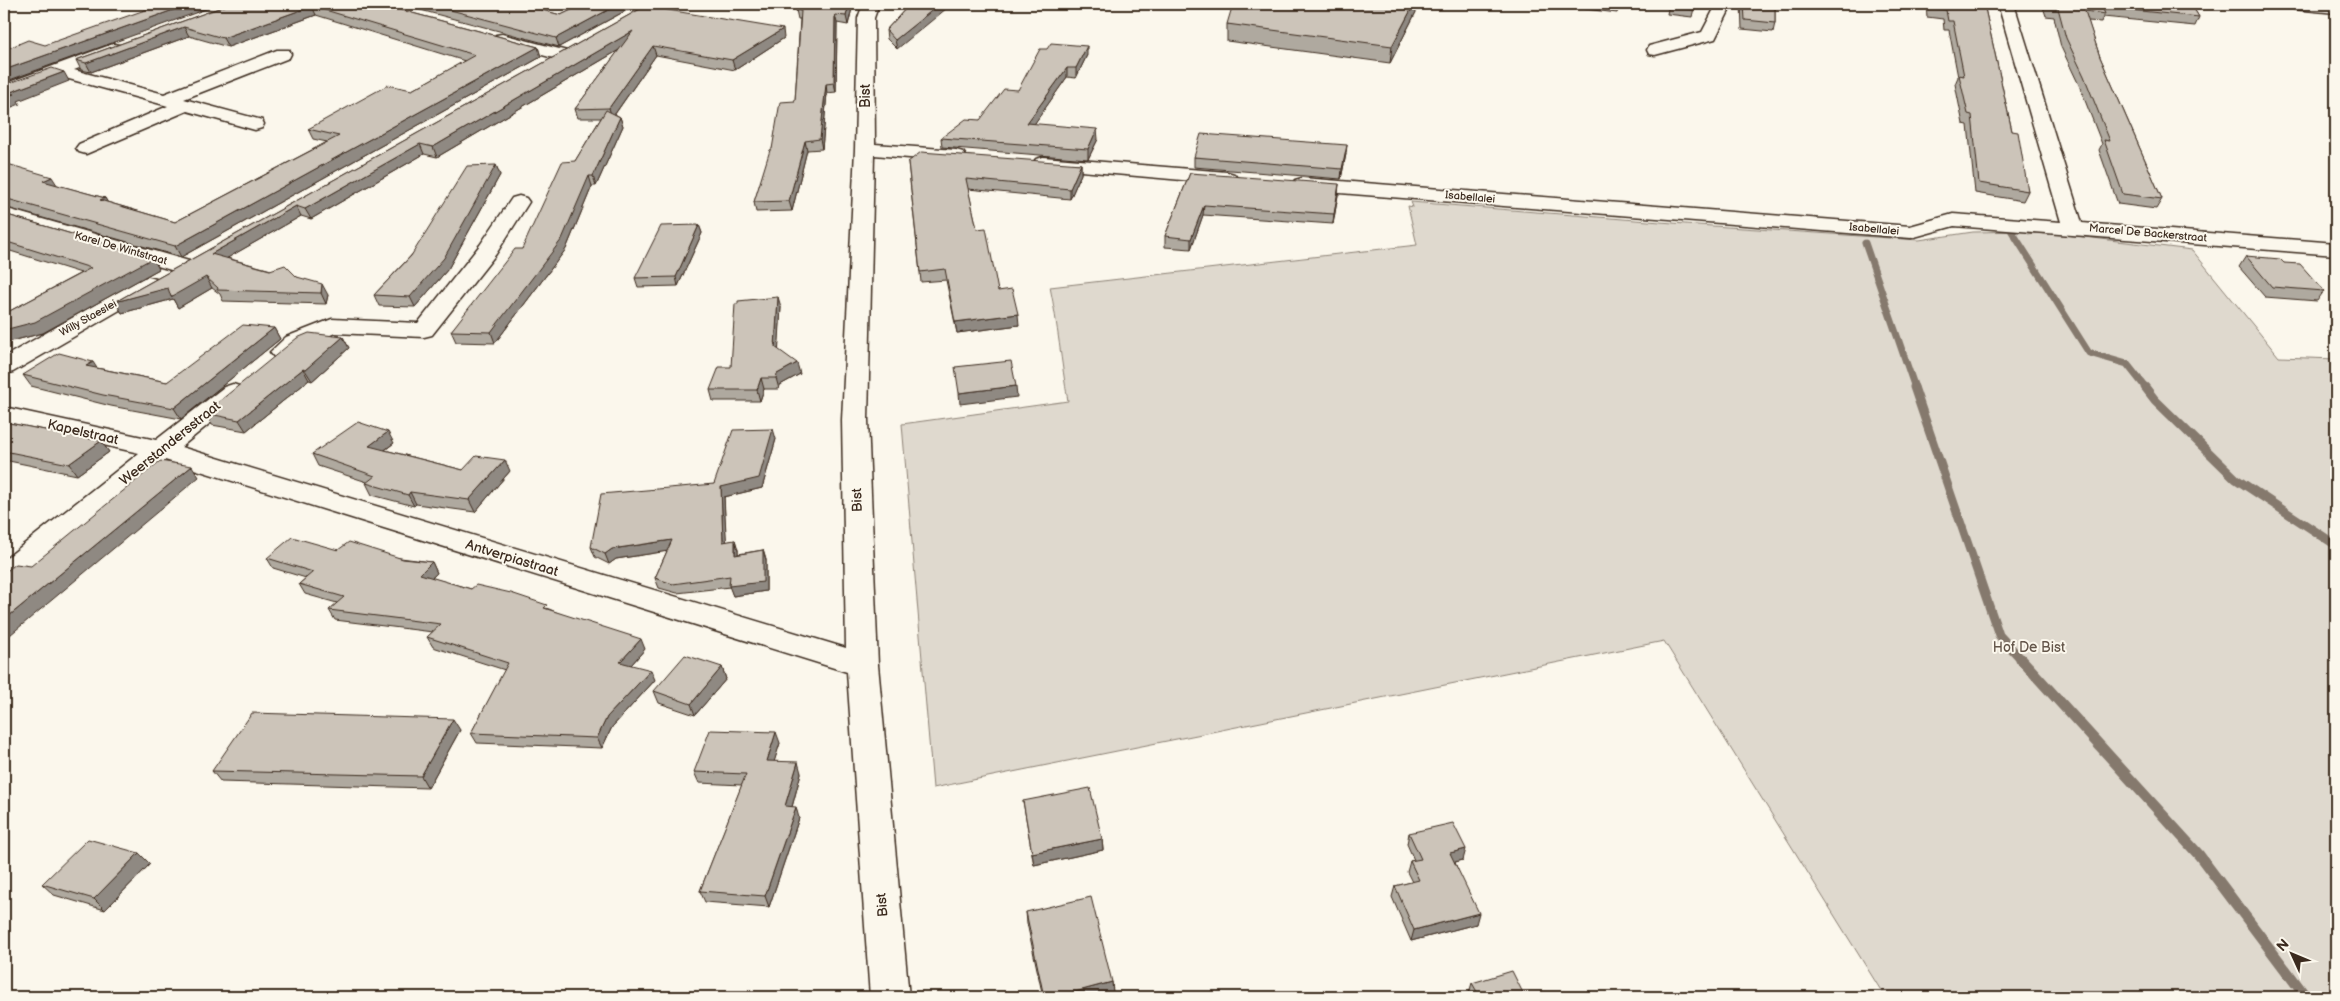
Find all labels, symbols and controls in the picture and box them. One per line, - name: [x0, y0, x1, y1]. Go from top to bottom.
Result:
- street label: Bist: [857, 83, 874, 108]
- street label: Isabellalei: [1444, 188, 1496, 206]
- street label: Isabellalei: [1848, 220, 1900, 238]
- street label: Marcel De Backerstraat: [2088, 221, 2208, 245]
- street label: Karel De Wintstraat: [73, 229, 169, 268]
- street label: Willy Staeslei: [57, 297, 119, 339]
- street label: Weerstandersstraat: [116, 397, 224, 489]
- street label: Kapelstraat: [46, 416, 121, 449]
- street label: Bist: [848, 487, 866, 512]
- street label: Antverpiastraat: [464, 536, 561, 580]
- park label: Hof De Bist: [1993, 639, 2066, 656]
- street label: Bist: [872, 892, 892, 918]
- north arrow: [2268, 928, 2318, 978]
- text: N: [2273, 936, 2293, 955]

